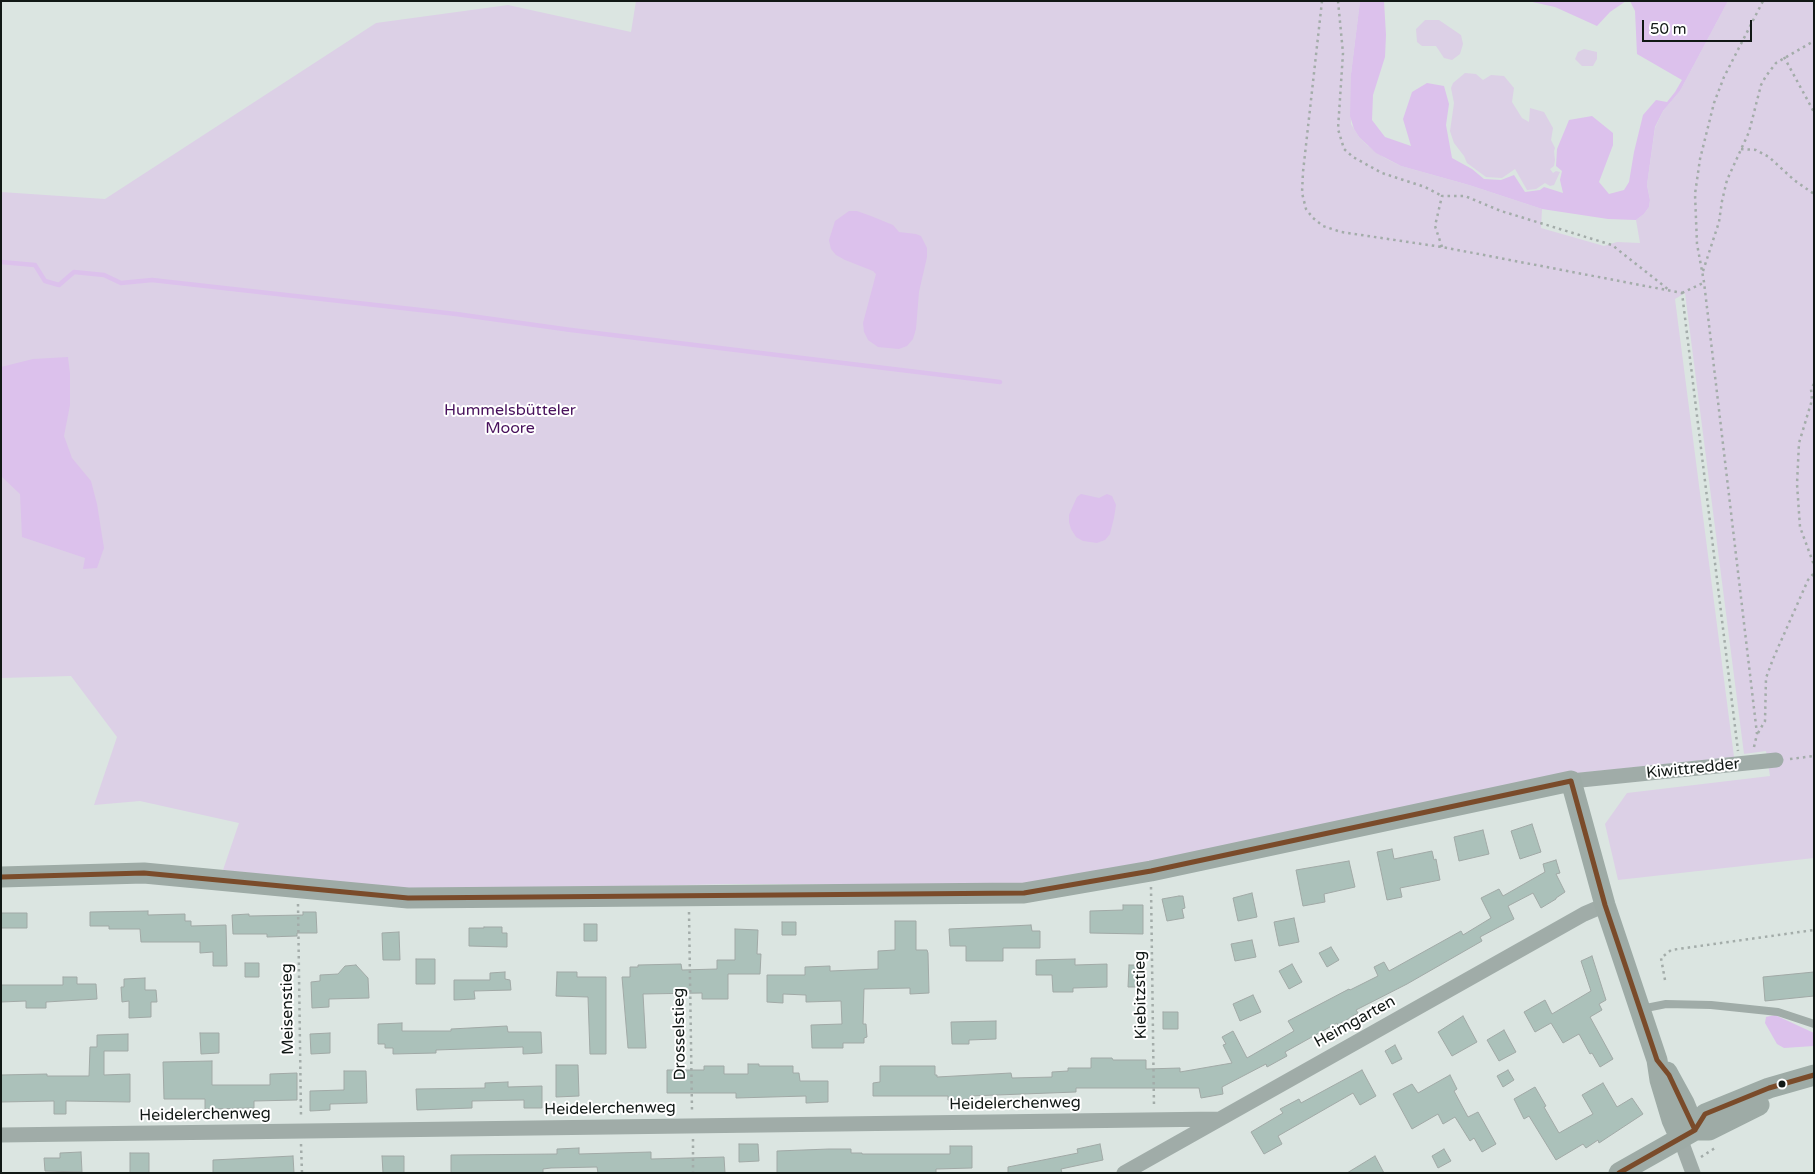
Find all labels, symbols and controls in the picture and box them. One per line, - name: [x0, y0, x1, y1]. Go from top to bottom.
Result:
- scale bar: [1645, 10, 1755, 42]
- text: 50 m: [1650, 20, 1687, 38]
- park label: Hummelsbütteler Moore: [444, 401, 576, 439]
- street label: Kiwittredder: [1645, 755, 1741, 783]
- street label: Kiebitzstieg: [1131, 950, 1151, 1040]
- street label: Meisenstieg: [278, 963, 298, 1055]
- street label: Drosselstieg: [670, 987, 690, 1081]
- street label: Heimgarten: [1311, 992, 1399, 1052]
- unlabelled marker: [1777, 1079, 1787, 1089]
- street label: Heidelerchenweg: [949, 1093, 1081, 1115]
- street label: Heidelerchenweg: [544, 1098, 676, 1120]
- street label: Heidelerchenweg: [139, 1104, 271, 1126]

